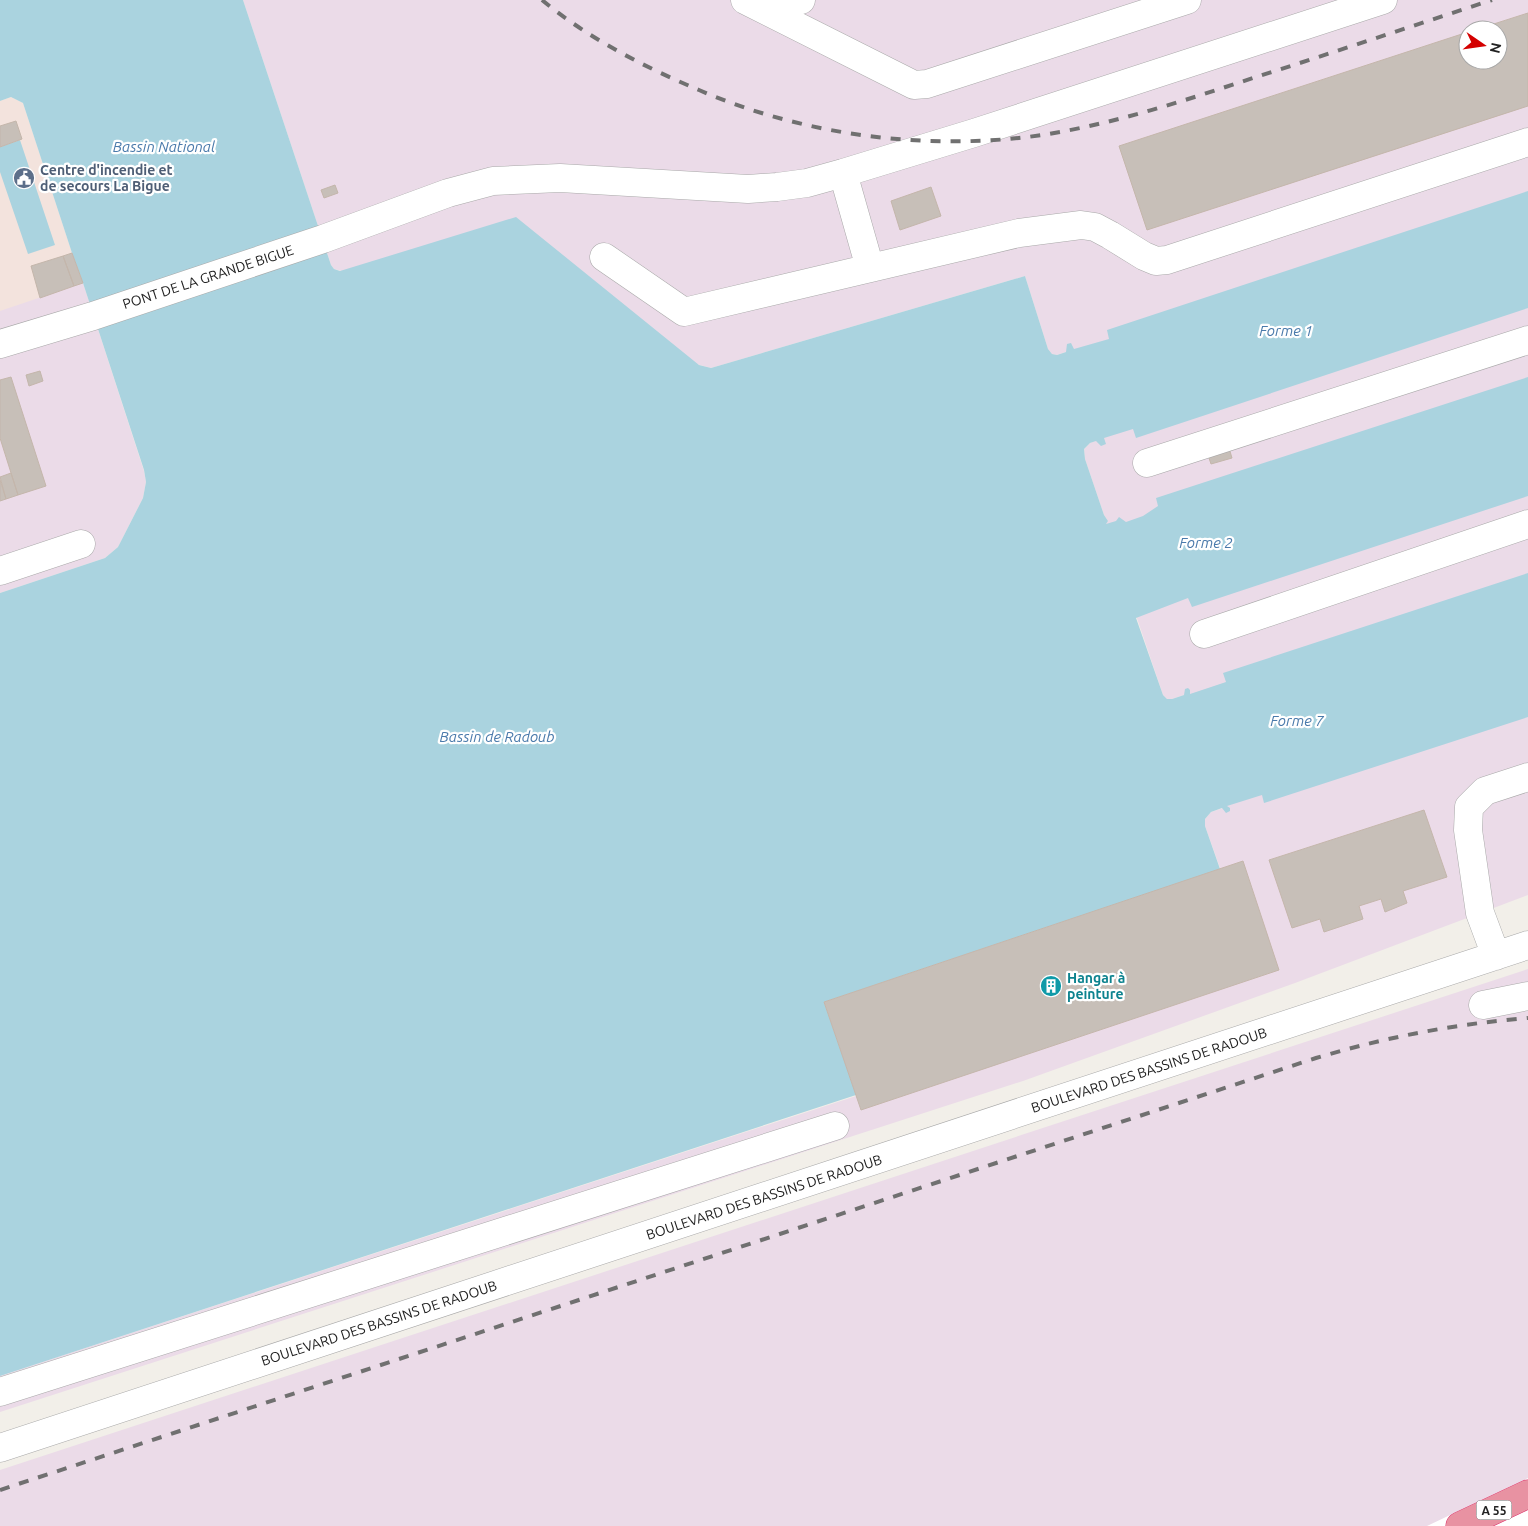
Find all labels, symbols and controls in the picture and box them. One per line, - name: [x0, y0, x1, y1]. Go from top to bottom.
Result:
- north arrow: [1458, 20, 1508, 70]
- text: N: [1487, 41, 1505, 55]
- water label: Bassin National: [113, 138, 216, 155]
- place label: Centre d'incendie et de secours La Bigue: [40, 162, 173, 194]
- public building icon: Centre d'incendie et de secours La Bigue: [12, 166, 36, 190]
- street label: PONT DE LA GRANDE BIGUE: [121, 242, 296, 312]
- water label: Forme 1: [1259, 322, 1313, 339]
- water label: Forme 2: [1179, 534, 1233, 551]
- water label: Forme 7: [1270, 712, 1324, 729]
- water label: Bassin de Radoub: [440, 728, 554, 745]
- place label: Hangar à peinture: [1067, 970, 1125, 1002]
- building icon: Hangar à peinture: [1039, 974, 1063, 998]
- street label: BOULEVARD DES BASSINS DE RADOUB: [1029, 1024, 1269, 1116]
- street label: BOULEVARD DES BASSINS DE RADOUB: [644, 1151, 884, 1243]
- street label: BOULEVARD DES BASSINS DE RADOUB: [259, 1277, 499, 1369]
- road number: A 55: [1476, 1500, 1512, 1520]

